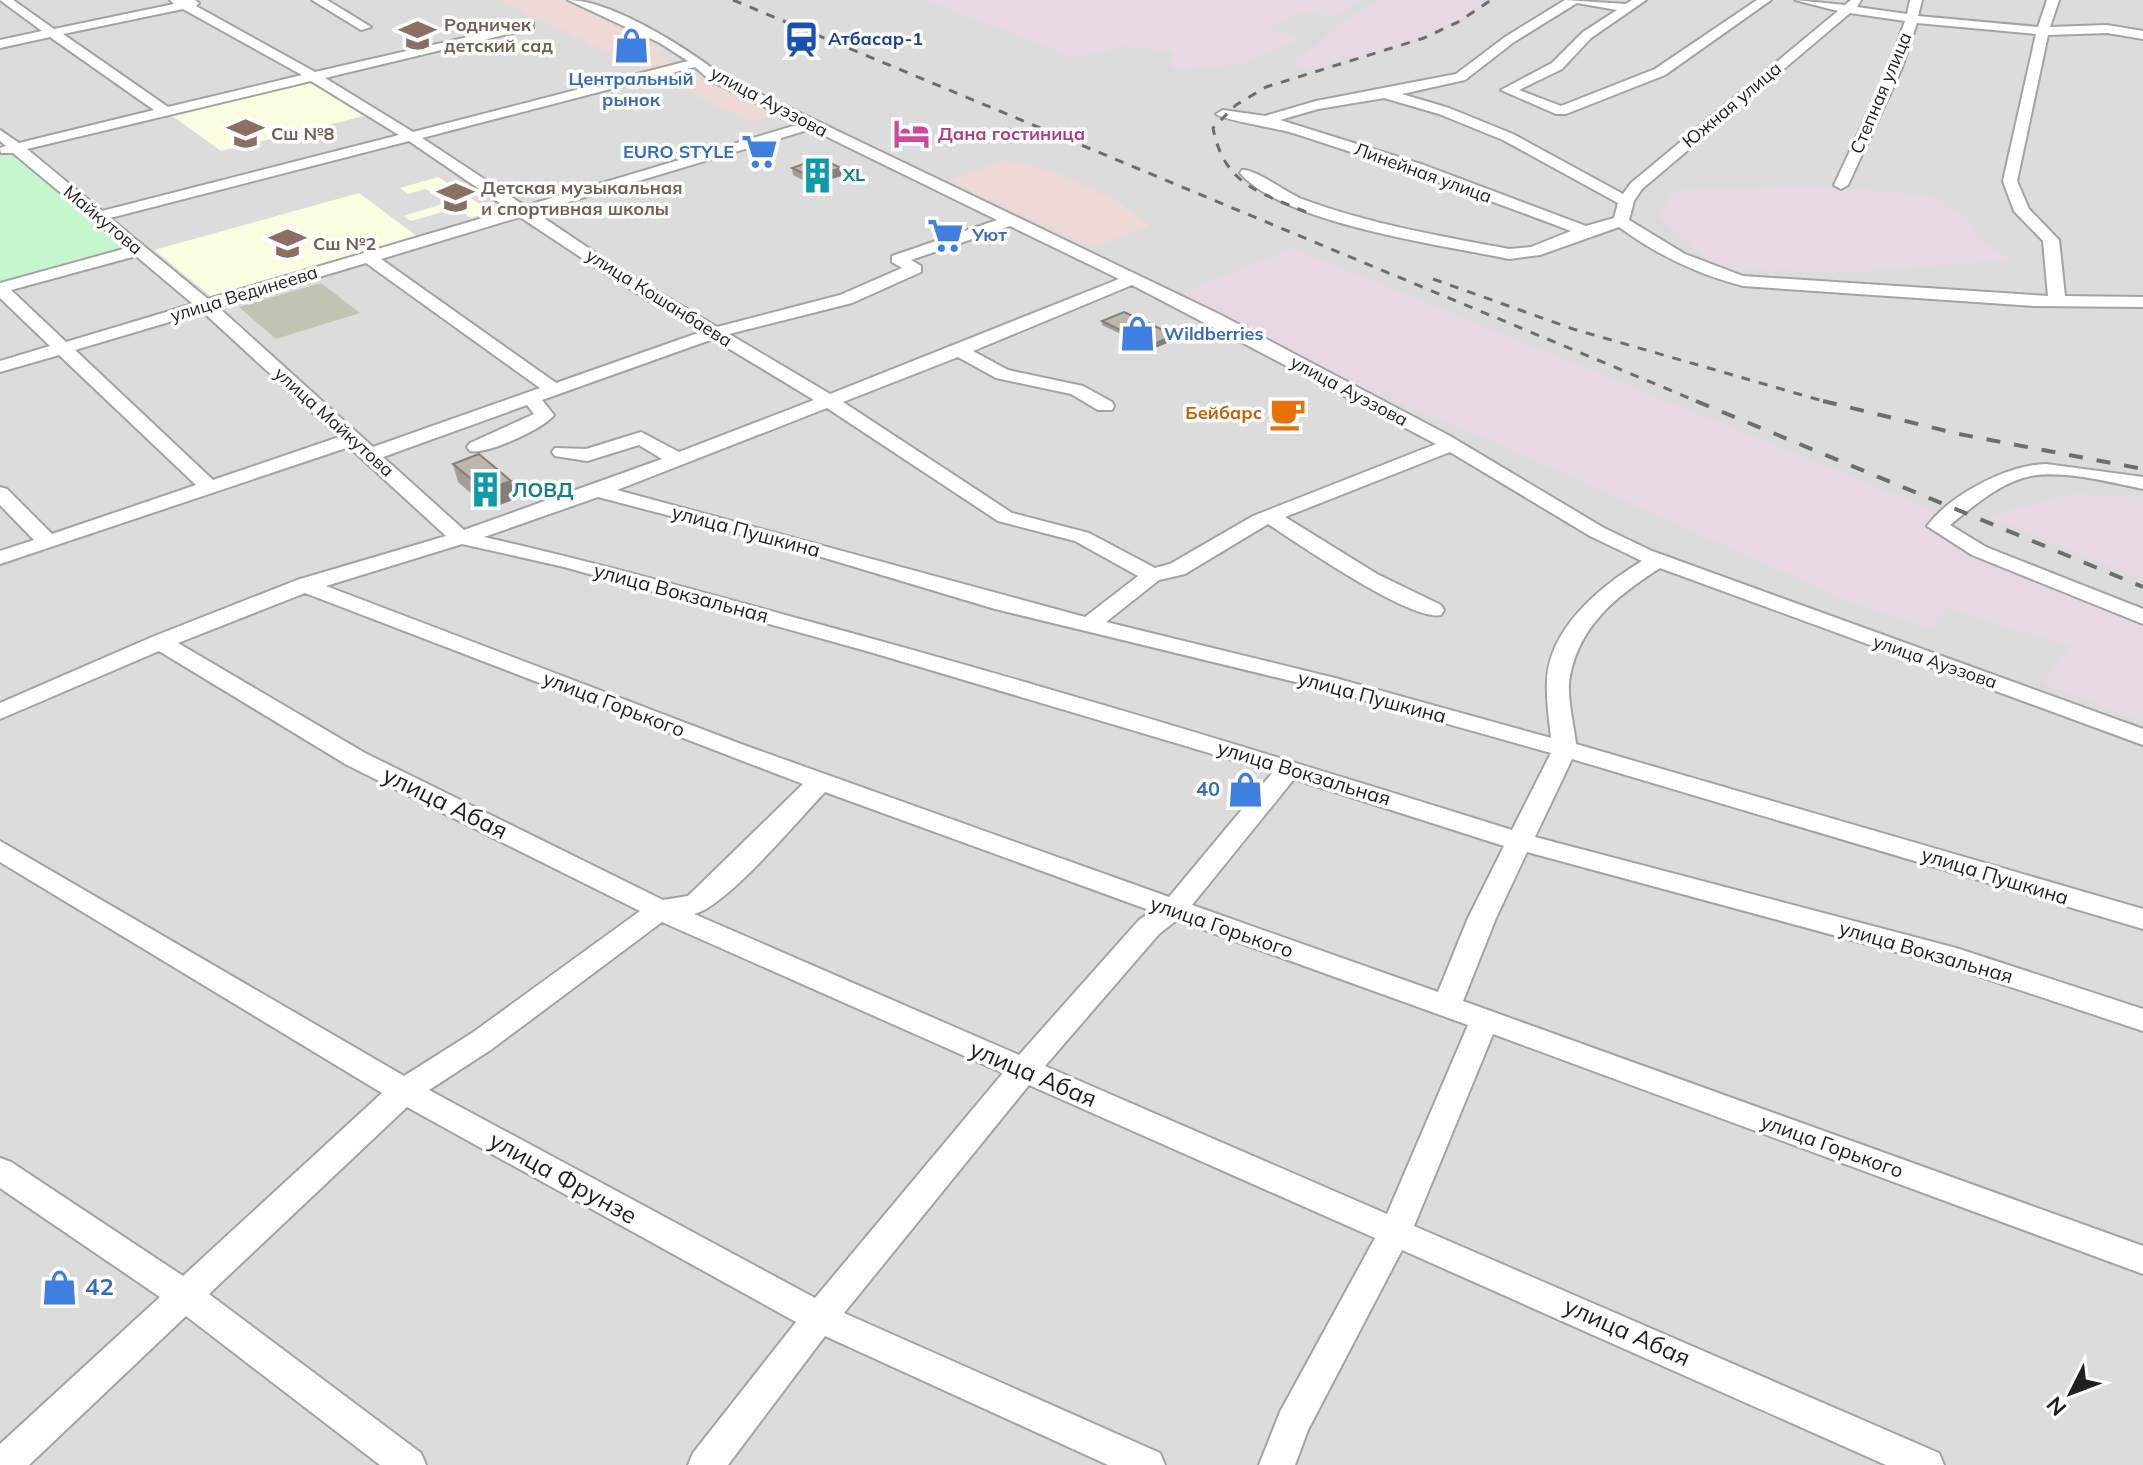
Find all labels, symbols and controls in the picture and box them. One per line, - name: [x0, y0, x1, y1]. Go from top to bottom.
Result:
- place label: Родничек детский сад: [444, 13, 554, 57]
- school or university icon: Родничек детский сад: [399, 16, 437, 54]
- station icon: Атбасар-1: [783, 20, 821, 58]
- shop icon: Центральный рынок: [612, 26, 650, 64]
- place label: Атбасар-1: [828, 27, 923, 50]
- street label: Степная улица: [1845, 29, 1917, 157]
- street label: Южная улица: [1678, 57, 1786, 153]
- street label: улица Ауэзова: [707, 61, 832, 142]
- place label: Центральный рынок: [568, 67, 694, 111]
- school or university icon: Сш №8: [226, 115, 264, 153]
- hotel icon: Дана гостиница: [893, 115, 931, 153]
- place label: Сш №8: [271, 122, 335, 145]
- place label: Дана гостиница: [938, 122, 1085, 145]
- supermarket icon: EURO STYLE: [741, 133, 779, 171]
- street label: Линейная улица: [1351, 137, 1495, 208]
- place label: EURO STYLE: [623, 140, 734, 163]
- building icon: XL: [798, 156, 836, 194]
- place label: XL: [842, 163, 865, 186]
- place label: Детская музыкальная и спортивная школы: [481, 176, 683, 220]
- school or university icon: Детская музыкальная и спортивная школы: [436, 179, 474, 217]
- street label: Майкутова: [59, 180, 148, 259]
- supermarket icon: Уют: [927, 216, 965, 254]
- place label: Уют: [971, 223, 1007, 246]
- school or university icon: Сш №2: [268, 225, 306, 263]
- place label: Сш №2: [313, 232, 376, 255]
- street label: улица Кошанбаева: [582, 243, 737, 352]
- street label: улица Вединеева: [167, 260, 320, 327]
- shop icon: Wildberries: [1119, 315, 1157, 353]
- place label: Wildberries: [1164, 322, 1264, 345]
- street label: улица Ауэзова: [1287, 350, 1412, 431]
- street label: улица Майкутова: [270, 362, 399, 481]
- cafe icon: Бейбарс: [1269, 394, 1307, 432]
- place label: Бейбарс: [1185, 401, 1262, 424]
- building icon: ЛОВД: [467, 471, 505, 509]
- place label: ЛОВД: [512, 477, 574, 502]
- street label: улица Пушкина: [669, 499, 823, 562]
- street label: улица Вокзальная: [591, 557, 771, 628]
- street label: улица Ауэзова: [1870, 630, 2000, 694]
- street label: улица Горького: [540, 665, 689, 742]
- street label: улица Пушкина: [1295, 665, 1449, 728]
- street label: улица Вокзальная: [1215, 734, 1394, 811]
- street label: улица Абая: [378, 759, 513, 845]
- shop icon: 40: [1227, 770, 1265, 808]
- place label: 40: [1196, 776, 1220, 801]
- street label: улица Пушкина: [1918, 841, 2072, 910]
- street label: улица Горького: [1147, 890, 1297, 963]
- street label: улица Вокзальная: [1836, 915, 2016, 988]
- street label: улица Абая: [965, 1033, 1101, 1113]
- street label: улица Горького: [1757, 1108, 1907, 1183]
- street label: улица Фрунзе: [484, 1124, 643, 1230]
- shop icon: 42: [40, 1268, 78, 1306]
- place label: 42: [85, 1271, 114, 1301]
- street label: улица Абая: [1560, 1290, 1695, 1372]
- north arrow: [2031, 1353, 2111, 1433]
- text: N: [2040, 1391, 2072, 1422]

